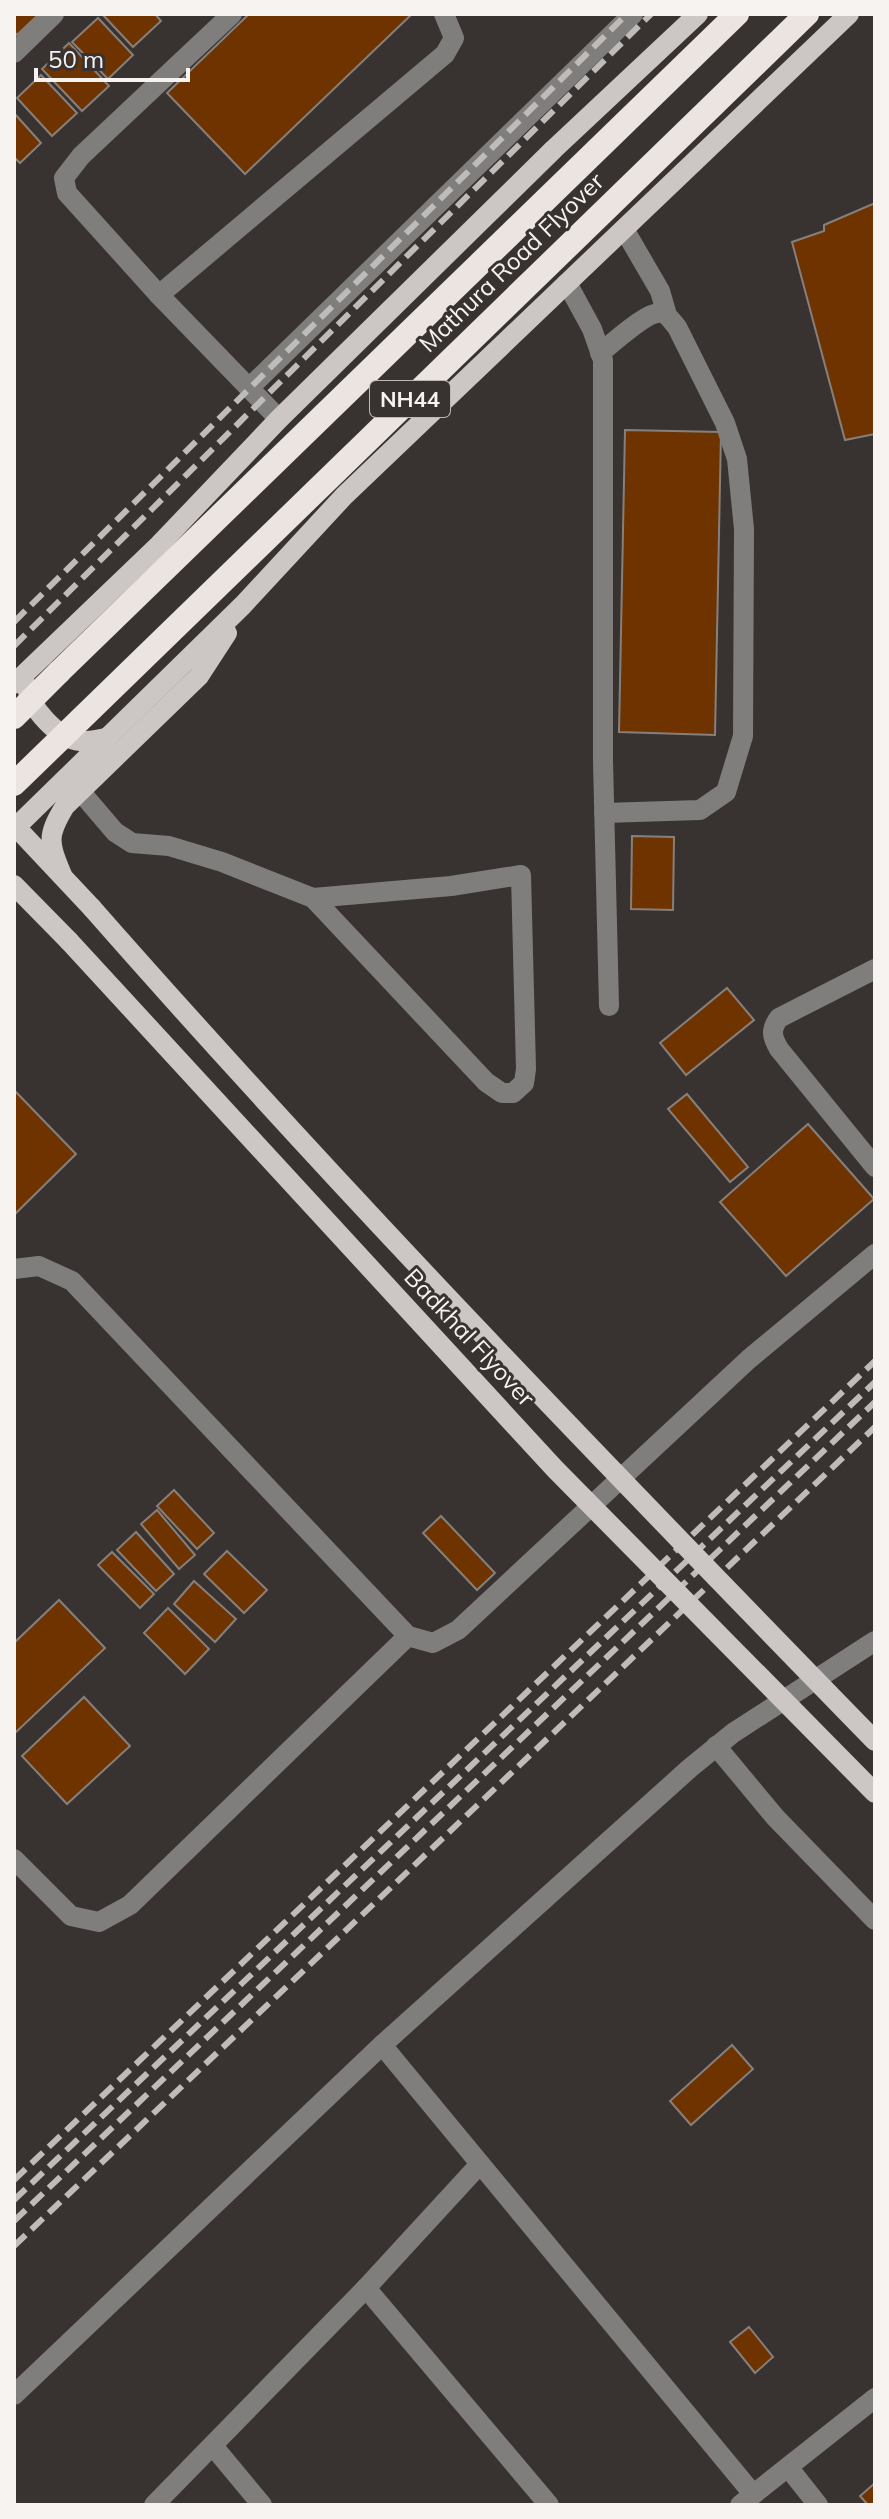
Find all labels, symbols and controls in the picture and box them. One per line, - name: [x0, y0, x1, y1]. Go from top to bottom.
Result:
- scale bar: [36, 32, 188, 82]
- text: 50 m: [48, 44, 104, 74]
- street label: Mathura Road Flyover: [412, 166, 610, 358]
- road number: NH44: [370, 381, 450, 417]
- street label: Badkhal Flyover: [398, 1262, 542, 1412]

